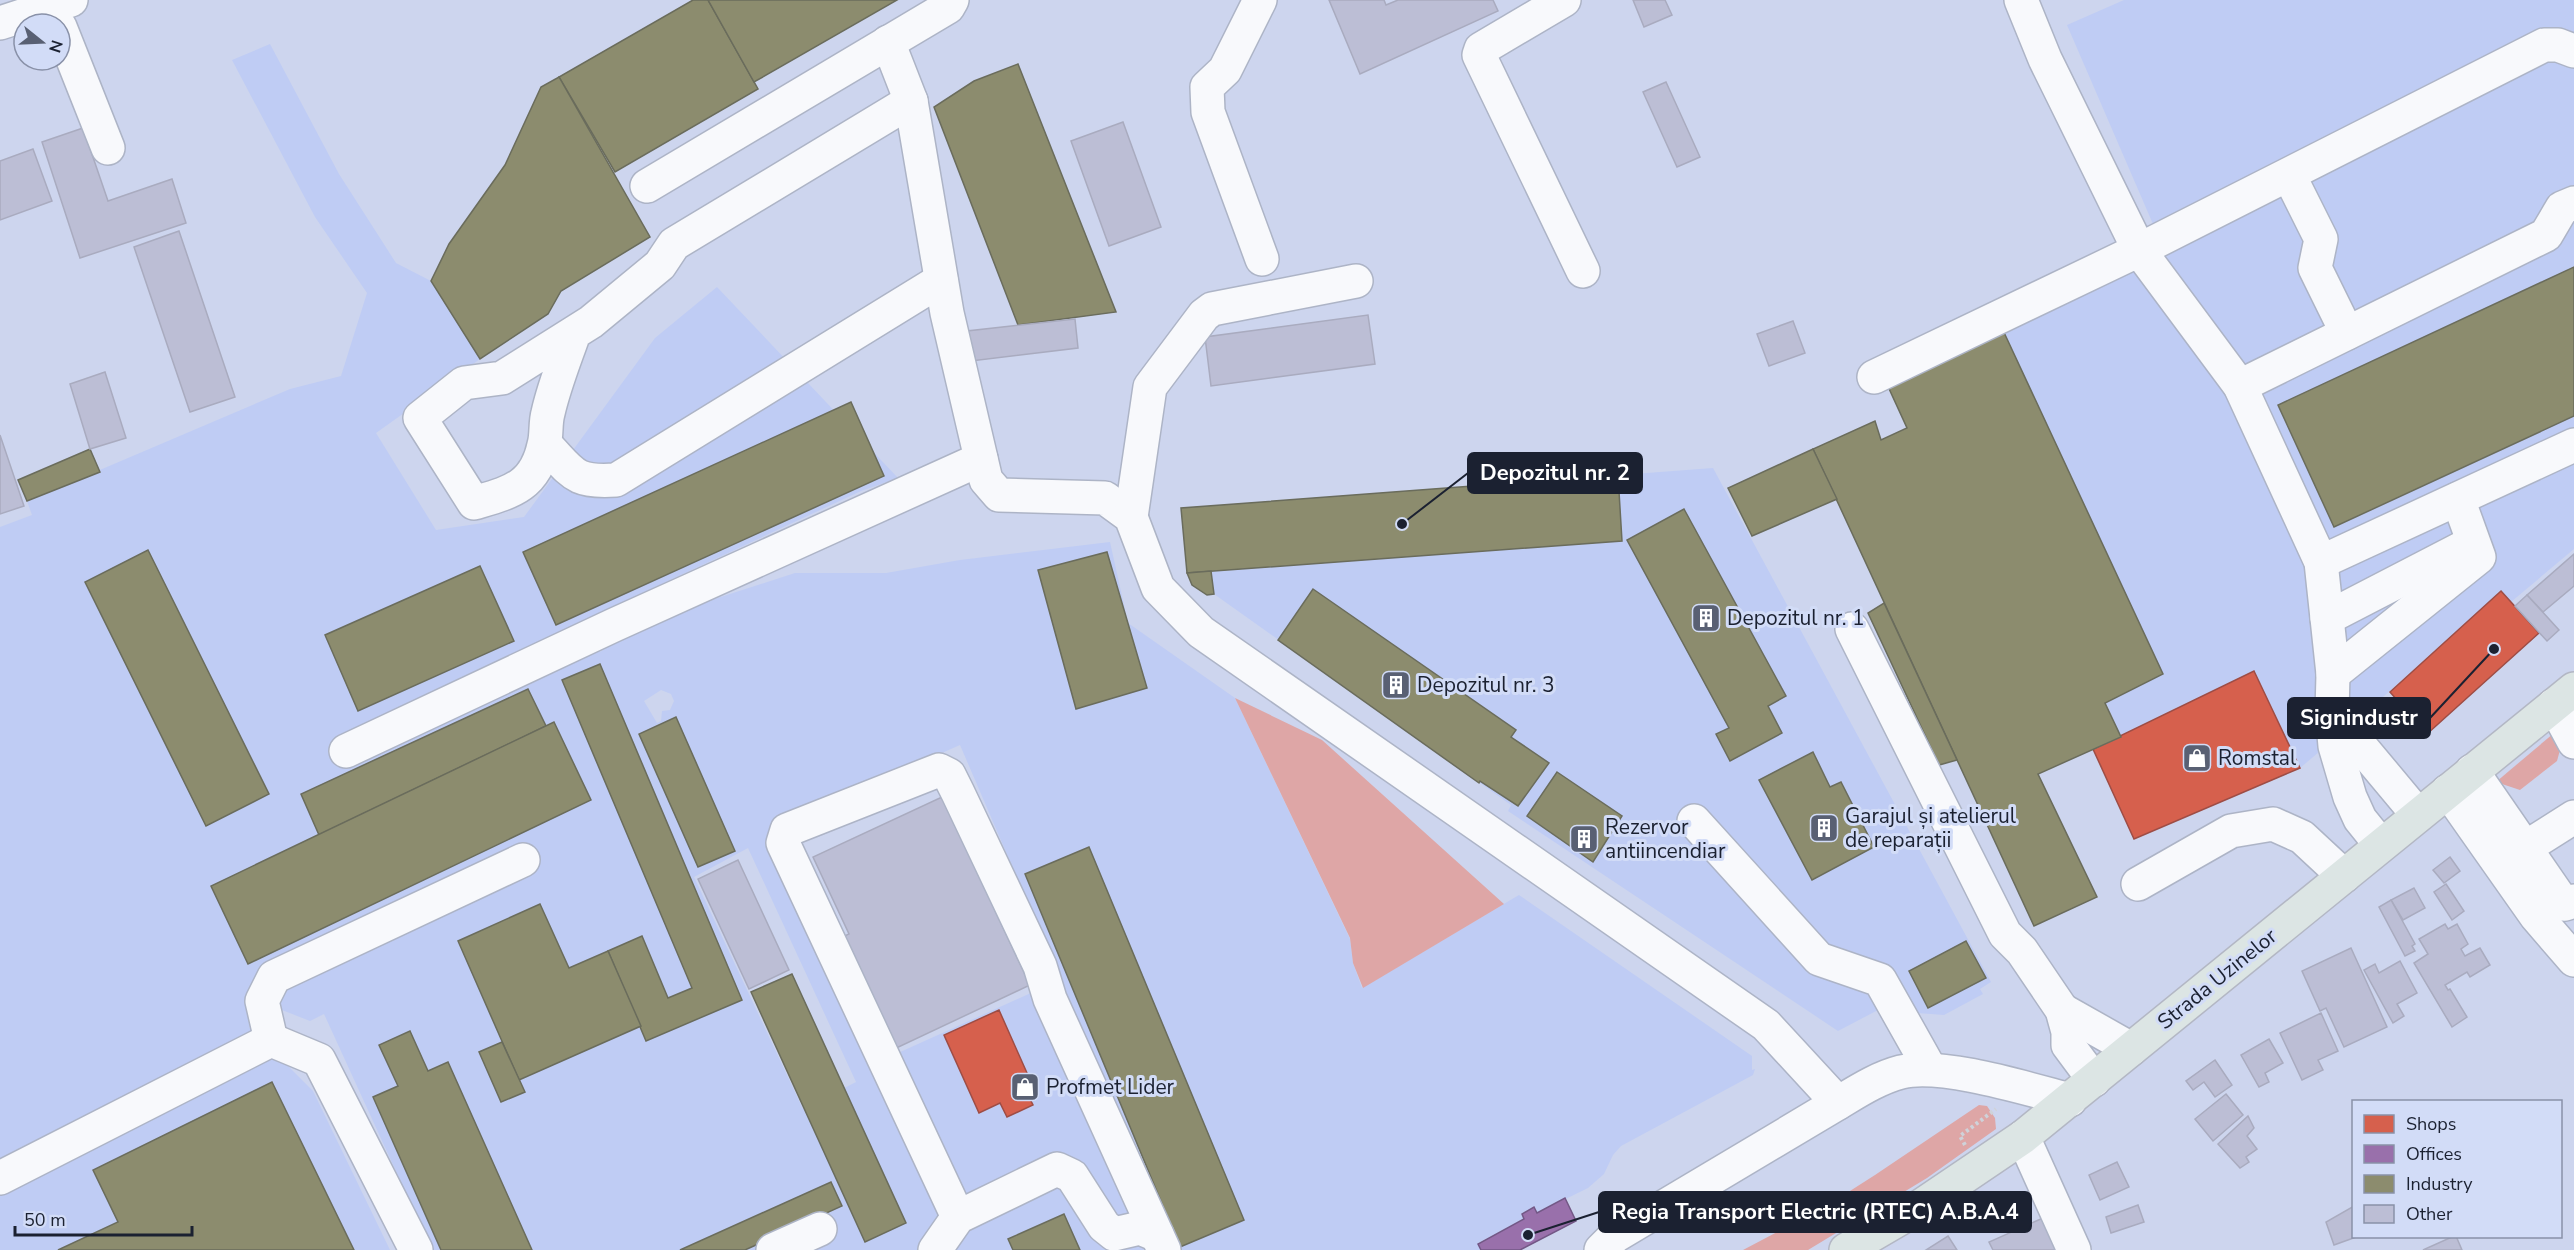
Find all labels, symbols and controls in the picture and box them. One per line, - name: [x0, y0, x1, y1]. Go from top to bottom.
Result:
- north arrow: [12, 12, 72, 72]
- text: N: [43, 37, 68, 55]
- callout: Depozitul nr. 2: [1468, 453, 1642, 493]
- text: Depozitul nr. 2: [1480, 458, 1630, 488]
- building icon: Depozitul nr. 1: [1690, 602, 1722, 634]
- place label: Depozitul nr. 1: [1727, 604, 1865, 632]
- building icon: Depozitul nr. 3: [1380, 669, 1412, 701]
- place label: Depozitul nr. 3: [1417, 671, 1555, 699]
- callout: Signindustr: [2288, 698, 2430, 738]
- text: Signindustr: [2300, 703, 2418, 733]
- shop icon: Romstal: [2181, 742, 2213, 774]
- place label: Romstal: [2218, 744, 2297, 772]
- place label: Garajul și atelierul de reparații: [1845, 802, 2017, 854]
- building icon: Garajul și atelierul de reparații: [1808, 812, 1840, 844]
- place label: Rezervor antiincendiar: [1605, 813, 1726, 865]
- building icon: Rezervor antiincendiar: [1568, 823, 1600, 855]
- street label: Strada Uzinelor: [2152, 922, 2283, 1036]
- shop icon: Profmet Lider: [1009, 1071, 1041, 1103]
- place label: Profmet Lider: [1046, 1073, 1175, 1101]
- legend: [2352, 1100, 2562, 1238]
- text: Shops: [2406, 1112, 2456, 1136]
- text: Offices: [2406, 1142, 2462, 1166]
- text: Industry: [2406, 1172, 2473, 1196]
- callout: Regia Transport Electric (RTEC) A.B.A.4: [1599, 1192, 2031, 1232]
- text: Regia Transport Electric (RTEC) A.B.A.4: [1611, 1197, 2019, 1227]
- scale bar: [15, 1199, 192, 1237]
- text: Other: [2406, 1202, 2453, 1226]
- text: 50 m: [24, 1208, 66, 1232]

